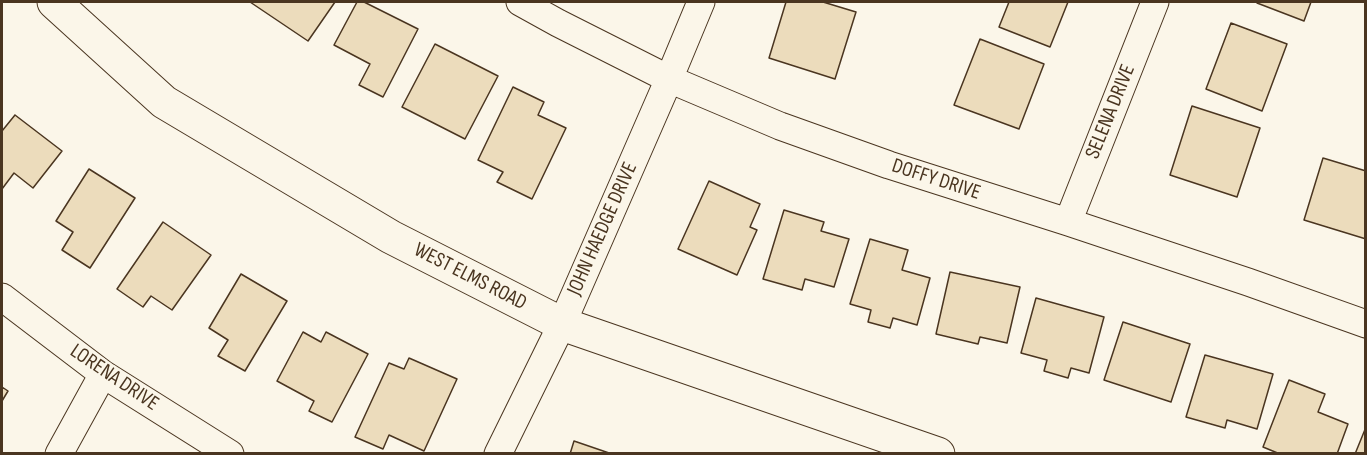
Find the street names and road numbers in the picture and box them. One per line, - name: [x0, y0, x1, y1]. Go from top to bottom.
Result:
- street label: SELENA DRIVE: [1081, 61, 1141, 163]
- street label: DOFFY DRIVE: [888, 154, 984, 206]
- street label: JOHN HAEDGE DRIVE: [562, 159, 644, 299]
- street label: WEST ELMS ROAD: [409, 238, 531, 316]
- street label: LORENA DRIVE: [65, 339, 163, 417]

